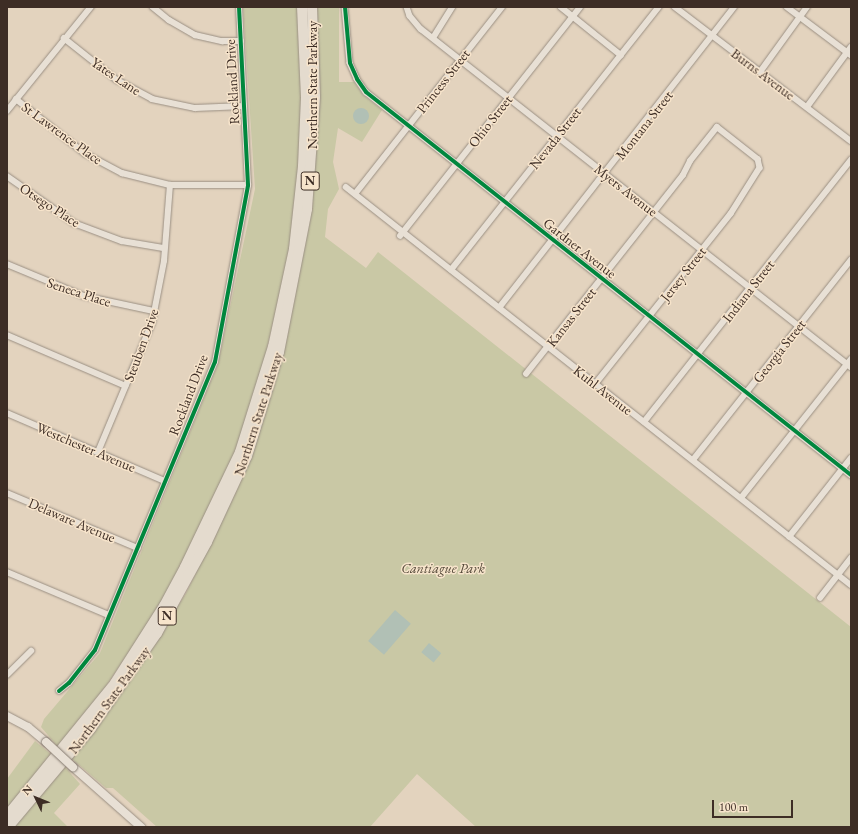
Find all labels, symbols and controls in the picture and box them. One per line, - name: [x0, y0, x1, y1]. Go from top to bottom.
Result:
- street label: Northern State Parkway: [304, 21, 320, 149]
- street label: Rockland Drive: [221, 39, 243, 125]
- street label: Burns Avenue: [728, 45, 798, 103]
- street label: Princess Street: [413, 46, 473, 116]
- street label: Yates Lane: [88, 53, 144, 99]
- street label: Montana Street: [612, 87, 676, 163]
- street label: Ohio Street: [464, 91, 516, 151]
- street label: St Lawrence Place: [18, 98, 106, 168]
- street label: Nevada Street: [526, 104, 584, 172]
- street label: Myers Avenue: [591, 160, 661, 220]
- road number: N: [300, 170, 320, 192]
- street label: Otsego Place: [17, 179, 83, 231]
- street label: Gardner Avenue: [540, 214, 620, 282]
- street label: Jersey Street: [657, 243, 709, 305]
- street label: Indiana Street: [718, 256, 778, 326]
- street label: Seneca Place: [45, 274, 113, 310]
- street label: Kansas Street: [543, 284, 599, 350]
- street label: Steuben Drive: [120, 306, 162, 384]
- street label: Georgia Street: [749, 316, 809, 386]
- street label: Northern State Parkway: [230, 350, 286, 478]
- street label: Rockland Drive: [165, 352, 211, 438]
- street label: Kuhl Avenue: [570, 362, 636, 418]
- street label: Westchester Avenue: [34, 419, 138, 475]
- street label: Delaware Avenue: [26, 494, 118, 546]
- park label: Cantiague Park: [401, 560, 485, 576]
- road number: N: [157, 605, 177, 627]
- street label: Northern State Parkway: [64, 643, 154, 757]
- north arrow: [16, 778, 56, 818]
- text: N: [19, 782, 35, 798]
- scale bar: [714, 792, 795, 818]
- text: 100 m: [719, 799, 748, 815]

